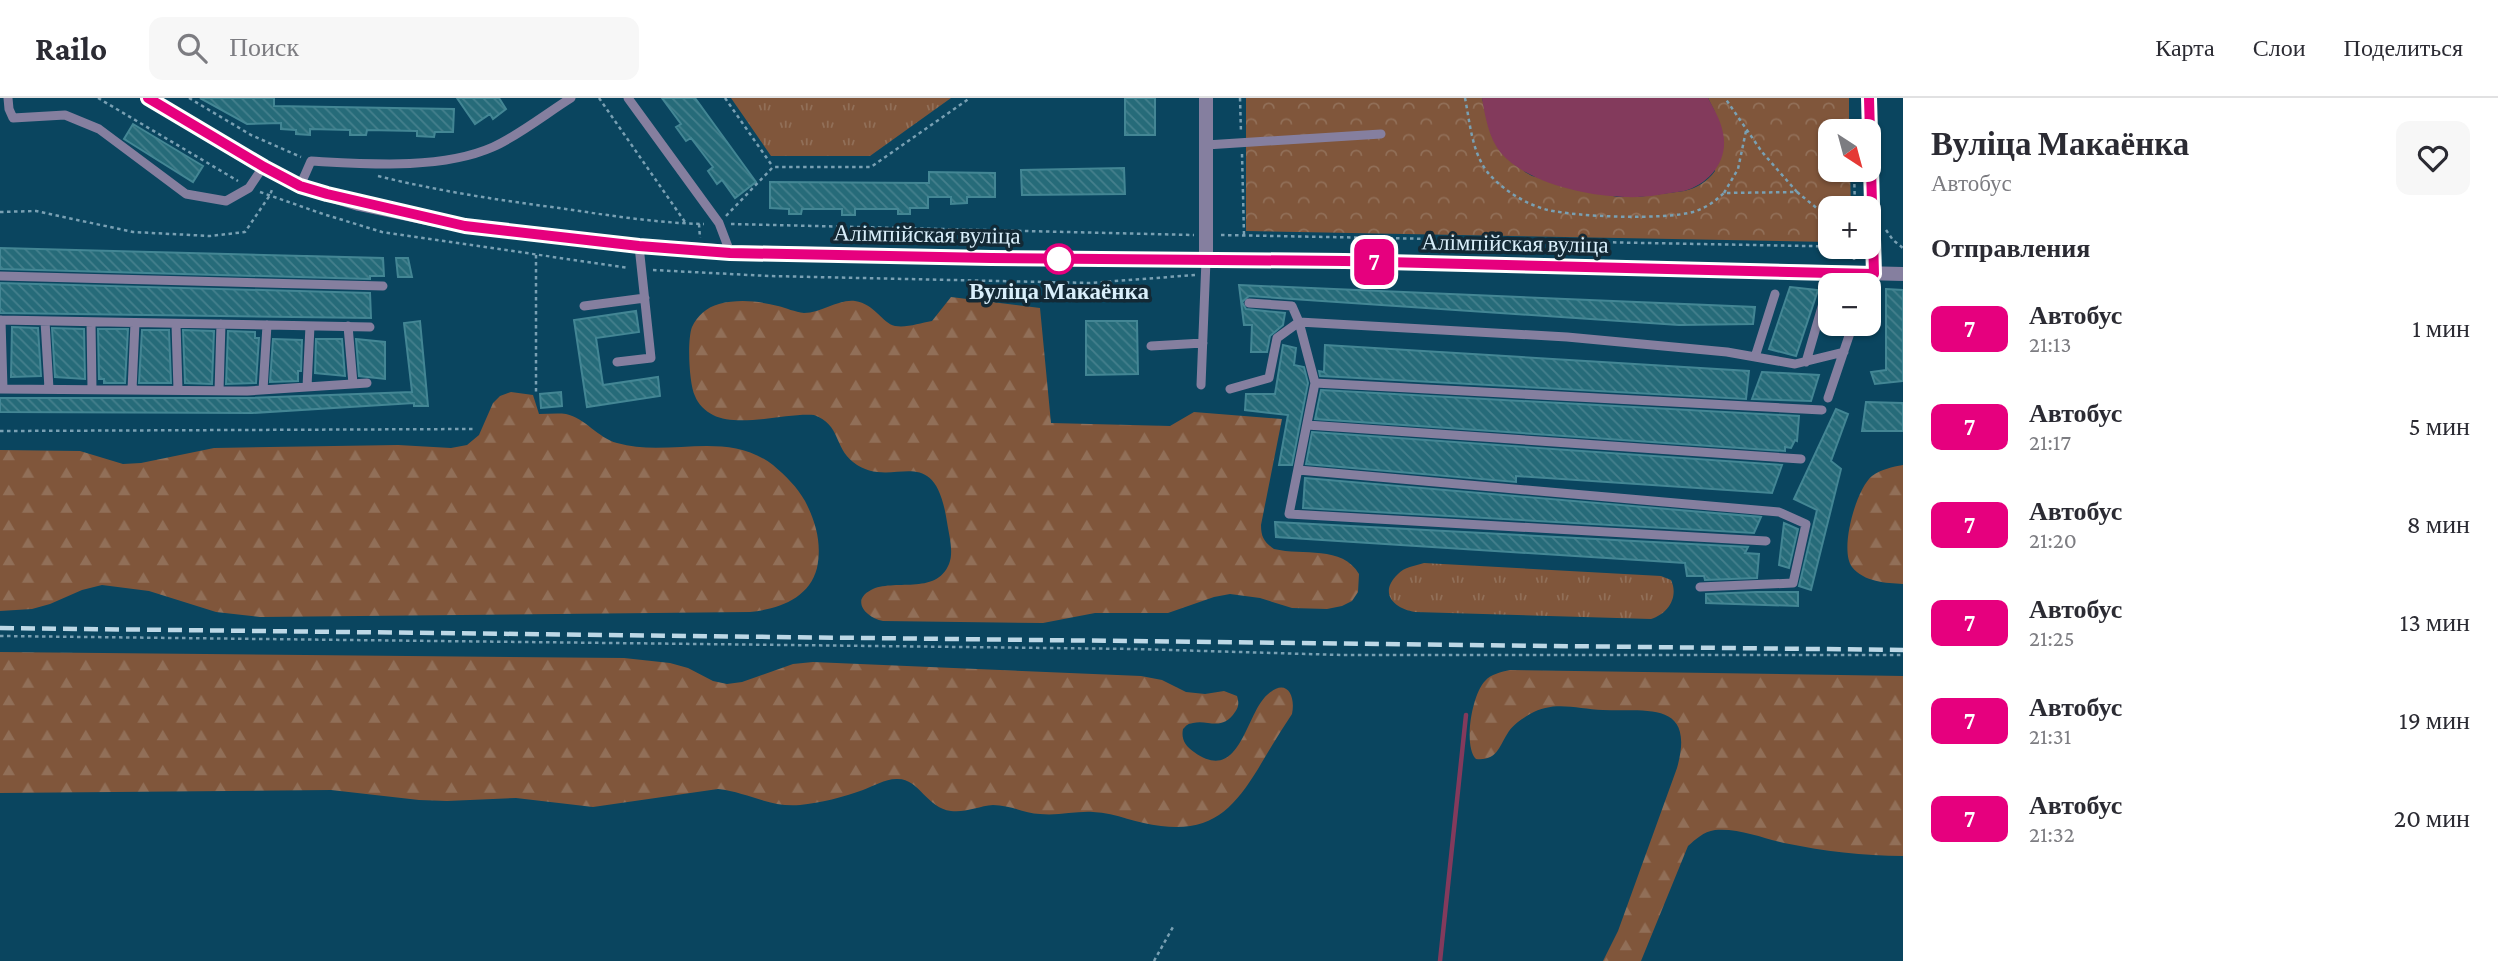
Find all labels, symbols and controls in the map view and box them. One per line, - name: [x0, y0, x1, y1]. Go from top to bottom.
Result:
- search box: [149, 17, 639, 80]
- icon: search: [173, 29, 211, 67]
- text: Railo: [35, 30, 107, 67]
- text: Поиск: [229, 33, 299, 62]
- text: Карта: [2155, 34, 2215, 61]
- text: Слои: [2253, 34, 2306, 61]
- text: Поделиться: [2344, 34, 2463, 61]
- north arrow: [1818, 119, 1881, 182]
- map controls: [1818, 119, 1881, 336]
- button: heart: [2396, 121, 2470, 195]
- text: Вуліца Макаёнка: [1931, 125, 2189, 162]
- text: Автобус: [1931, 170, 2012, 196]
- button: +: [1818, 196, 1881, 259]
- street label: Алімпійская вуліца: [833, 219, 1021, 249]
- street label: Алімпійская вуліца: [1421, 228, 1609, 258]
- text: Отправления: [1931, 234, 2090, 263]
- line badge: 7: [1351, 239, 1397, 285]
- marker: Вуліца Макаёнка: [1044, 244, 1074, 274]
- text: 7: [1368, 248, 1380, 275]
- button: −: [1818, 273, 1881, 336]
- place label: Вуліца Макаёнка: [969, 278, 1149, 304]
- text: Автобус: [2029, 301, 2122, 330]
- text: 1 мин: [2412, 314, 2470, 343]
- text: 7: [1964, 315, 1975, 342]
- text: 21:13: [2029, 331, 2071, 357]
- text: Автобус: [2029, 399, 2122, 428]
- text: 5 мин: [2409, 412, 2470, 441]
- text: 7: [1964, 413, 1975, 440]
- text: 21:17: [2029, 429, 2071, 455]
- text: Автобус: [2029, 497, 2122, 526]
- text: 8 мин: [2407, 510, 2470, 539]
- text: 7: [1964, 511, 1975, 538]
- text: 21:20: [2029, 527, 2077, 553]
- text: Автобус: [2029, 595, 2122, 624]
- text: 13 мин: [2400, 608, 2470, 637]
- text: 7: [1964, 609, 1975, 636]
- text: 21:25: [2029, 625, 2075, 651]
- text: Автобус: [2029, 693, 2122, 722]
- text: 19 мин: [2399, 706, 2470, 735]
- text: 7: [1964, 707, 1975, 734]
- text: 21:31: [2029, 723, 2071, 749]
- text: Автобус: [2029, 791, 2122, 820]
- text: 20 мин: [2394, 804, 2470, 833]
- text: 7: [1964, 805, 1975, 832]
- text: 21:32: [2029, 821, 2075, 847]

